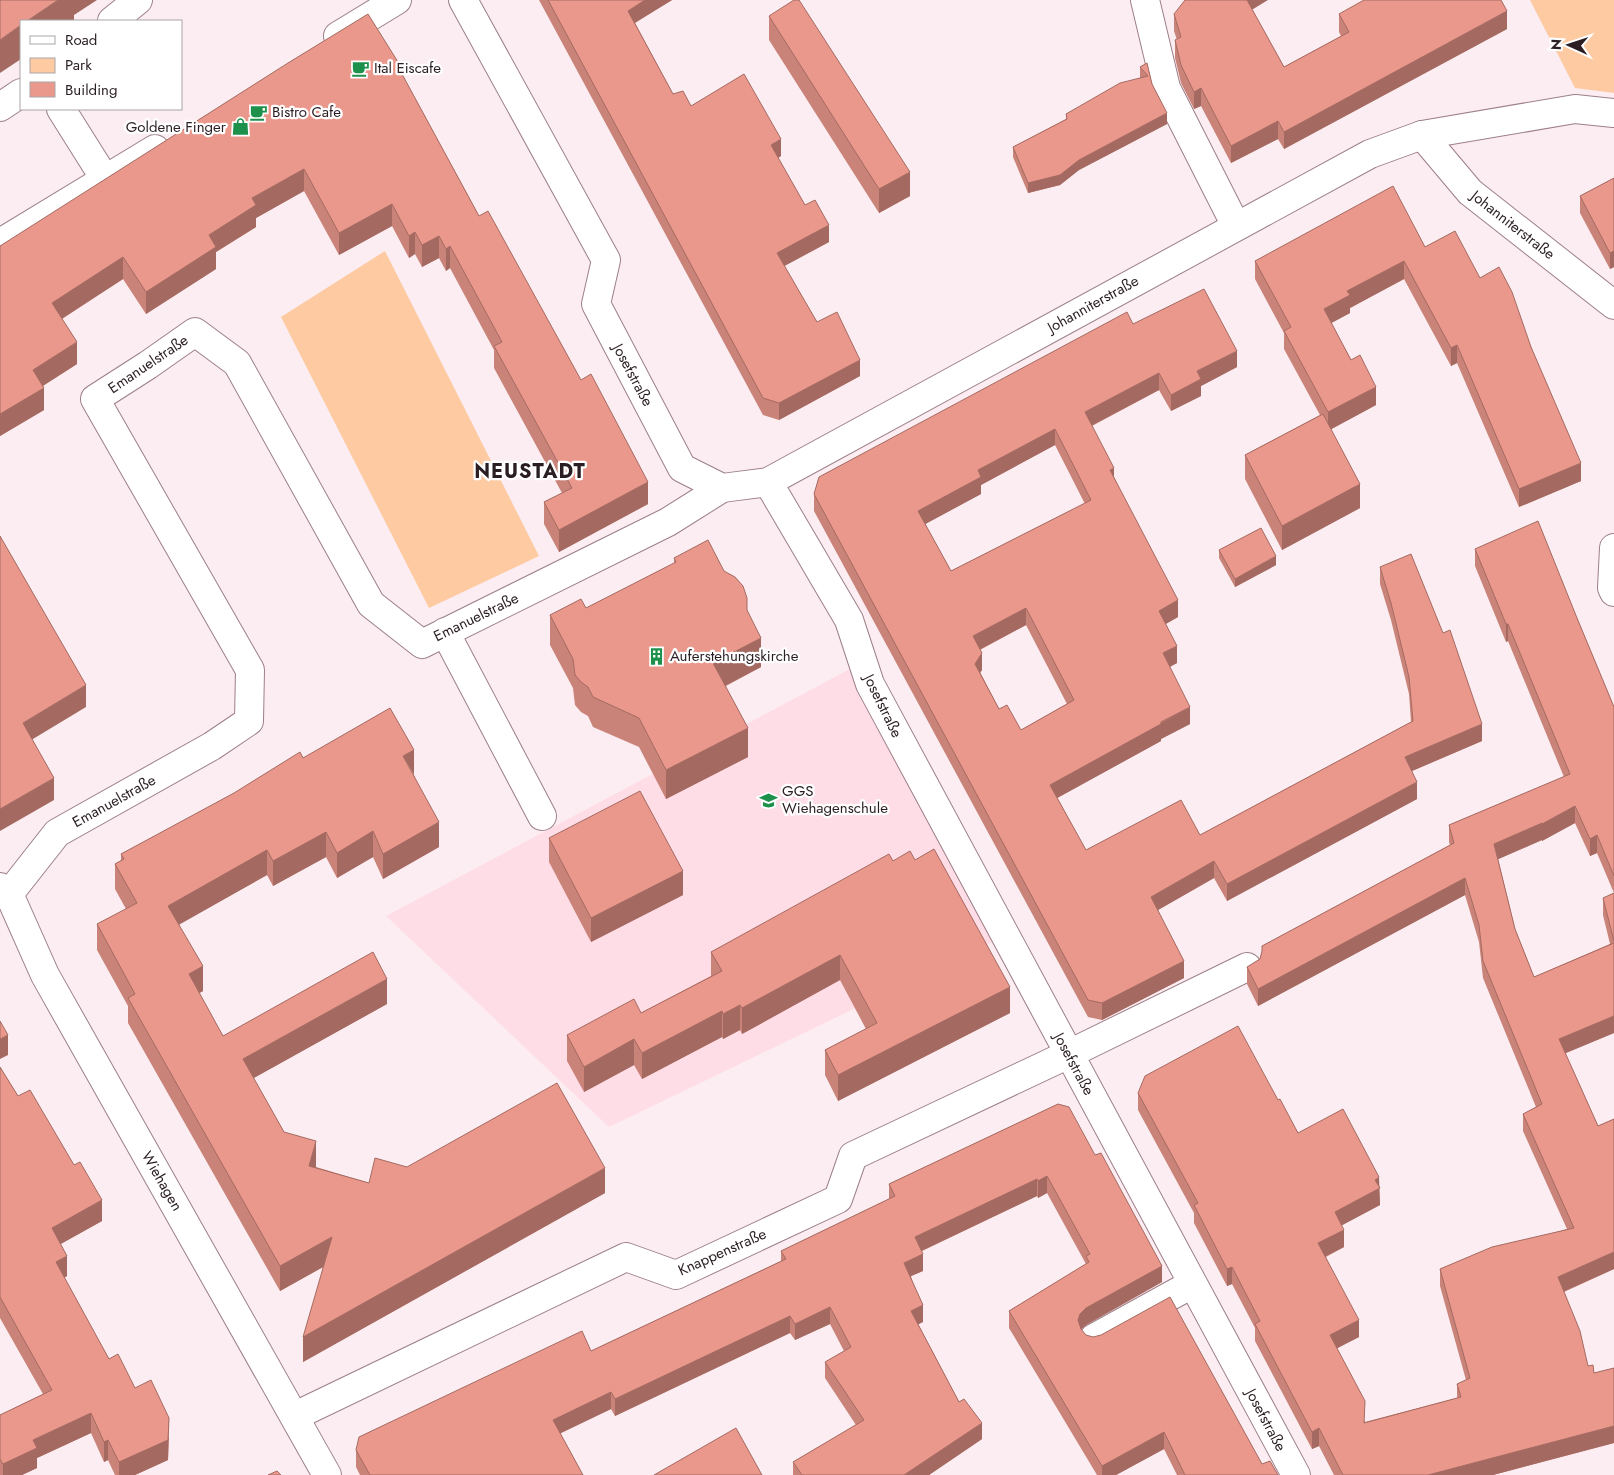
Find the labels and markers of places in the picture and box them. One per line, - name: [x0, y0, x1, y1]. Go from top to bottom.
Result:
- place label: Ital Eiscafe: [374, 57, 441, 79]
- cafe icon: Ital Eiscafe: [350, 58, 370, 78]
- place label: Bistro Cafe: [272, 101, 341, 123]
- cafe icon: Bistro Cafe: [248, 102, 268, 122]
- place label: Goldene Finger: [126, 116, 227, 138]
- shop icon: Goldene Finger: [230, 117, 250, 137]
- place label: Auferstehungskirche: [670, 645, 799, 667]
- building icon: Auferstehungskirche: [646, 646, 666, 666]
- place label: GGS Wiehagenschule: [782, 780, 888, 819]
- school or university icon: GGS Wiehagenschule: [758, 790, 778, 810]

